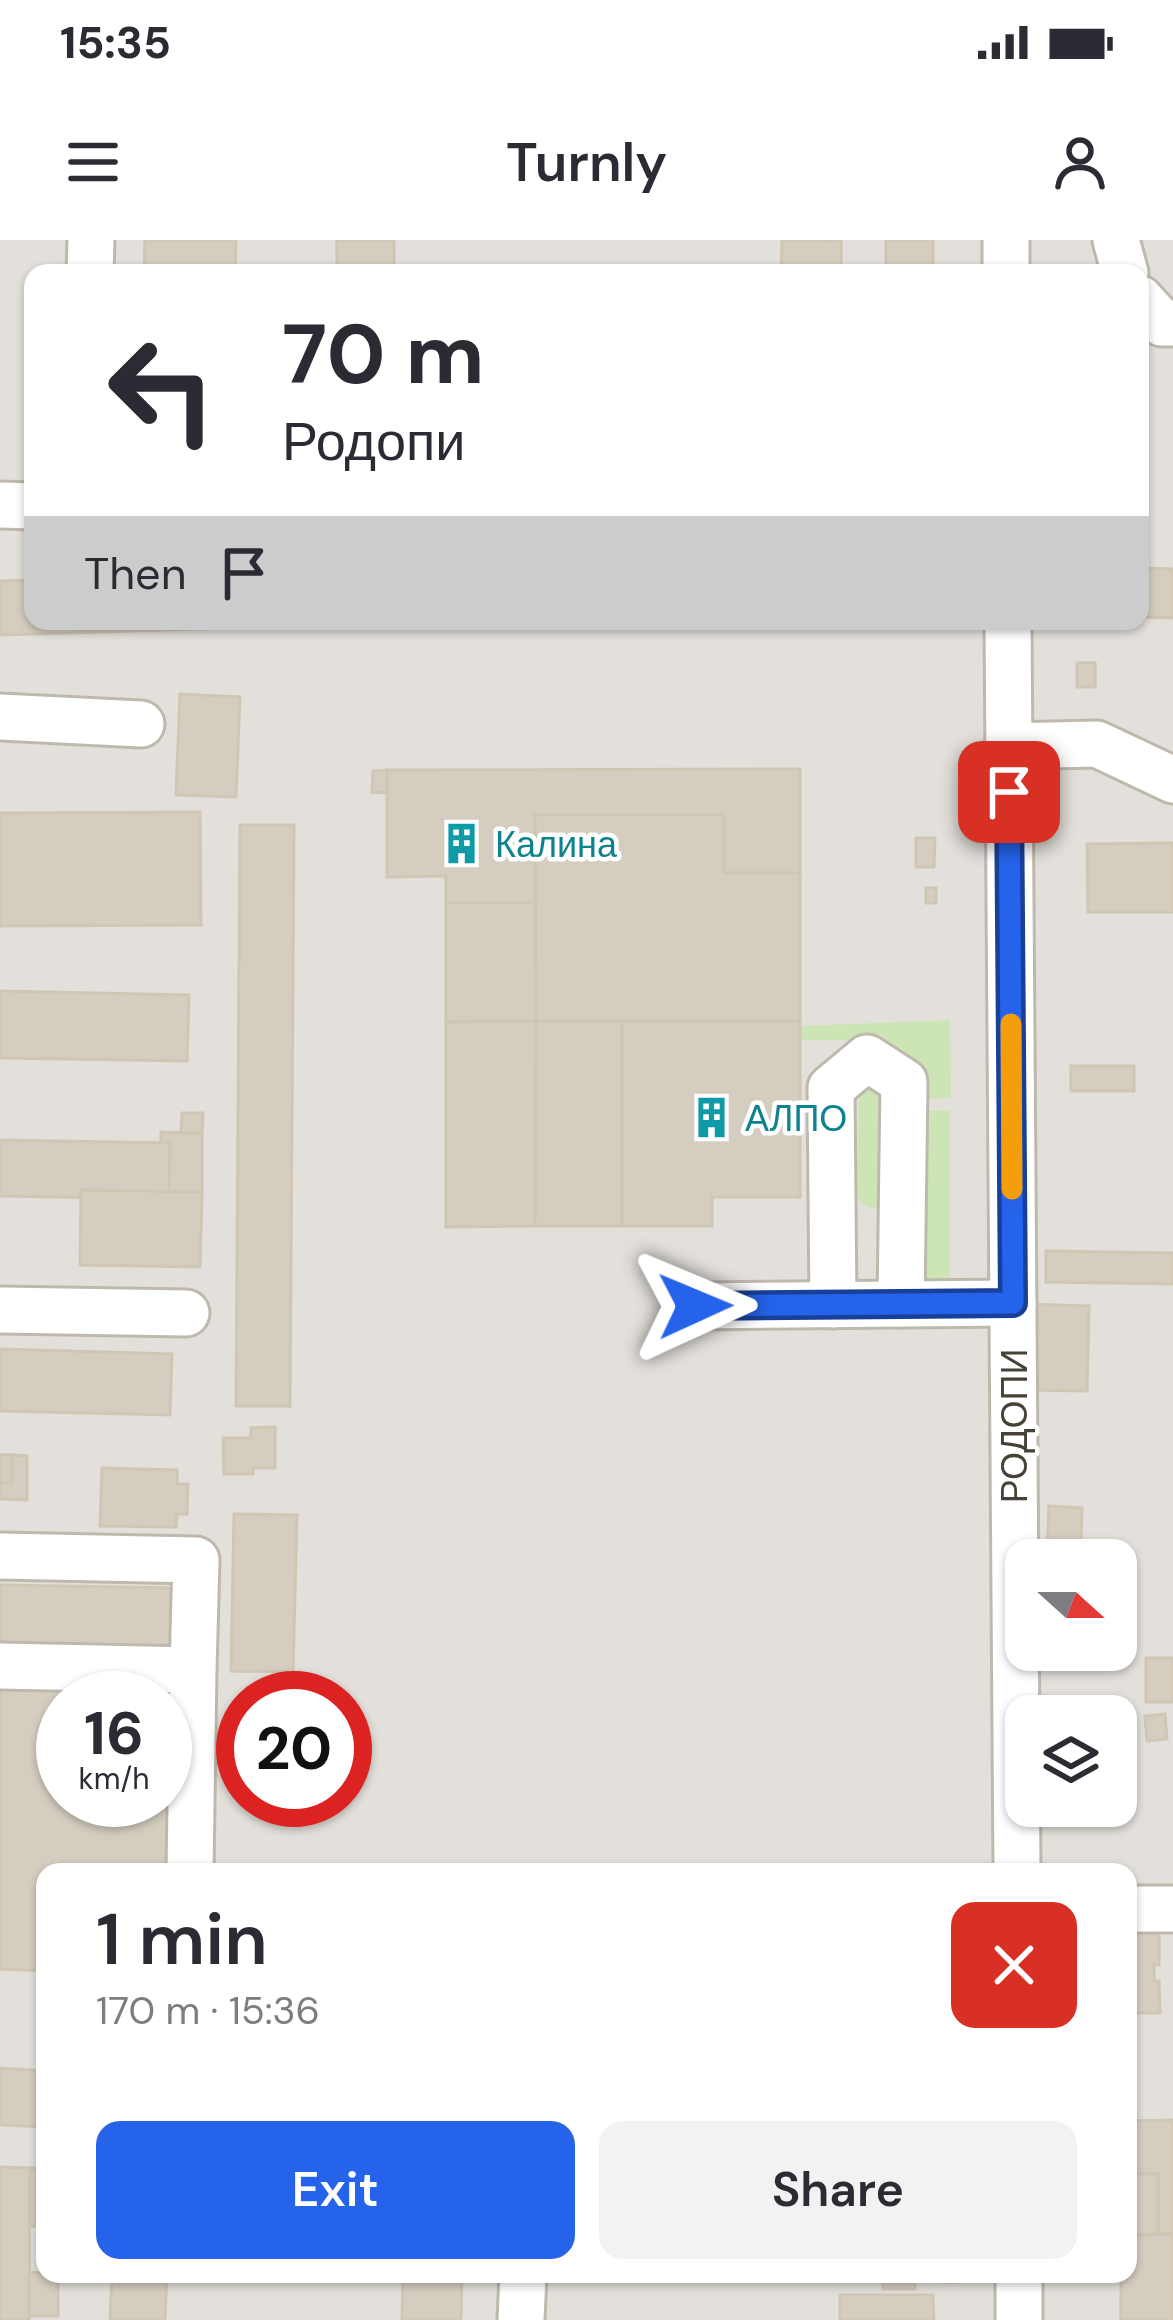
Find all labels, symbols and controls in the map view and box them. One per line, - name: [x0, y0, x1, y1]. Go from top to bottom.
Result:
- text: 15:35: [60, 13, 171, 72]
- text: Turnly: [506, 127, 667, 198]
- icon: menu: [60, 129, 126, 195]
- icon: person: [1047, 129, 1113, 195]
- text: 70 m: [282, 300, 485, 409]
- icon: left: [84, 312, 240, 468]
- text: Родопи: [282, 406, 465, 477]
- icon: arrive: [211, 540, 277, 606]
- text: Then: [84, 544, 187, 603]
- pin: [958, 741, 1060, 843]
- icon: arrive: [976, 759, 1042, 825]
- building icon: Калина: [438, 821, 484, 867]
- place label: Калина: [495, 821, 618, 868]
- building icon: АЛПО: [688, 1095, 734, 1141]
- place label: АЛПО: [745, 1095, 847, 1142]
- position arrow: [632, 1243, 758, 1369]
- street label: РОДОПИ: [991, 1349, 1038, 1503]
- north arrow: [1005, 1539, 1137, 1671]
- map controls: [1005, 1539, 1137, 1827]
- speed limit sign: 20: [216, 1671, 372, 1827]
- text: 16: [84, 1694, 144, 1773]
- button: layers: [1005, 1695, 1137, 1827]
- text: km/h: [79, 1759, 149, 1798]
- text: 1 min: [96, 1893, 268, 1986]
- button: close: [951, 1902, 1077, 2028]
- text: 170 m · 15:36: [96, 1985, 320, 2036]
- button: Exit: [96, 2121, 575, 2259]
- button: Share: [599, 2121, 1077, 2259]

